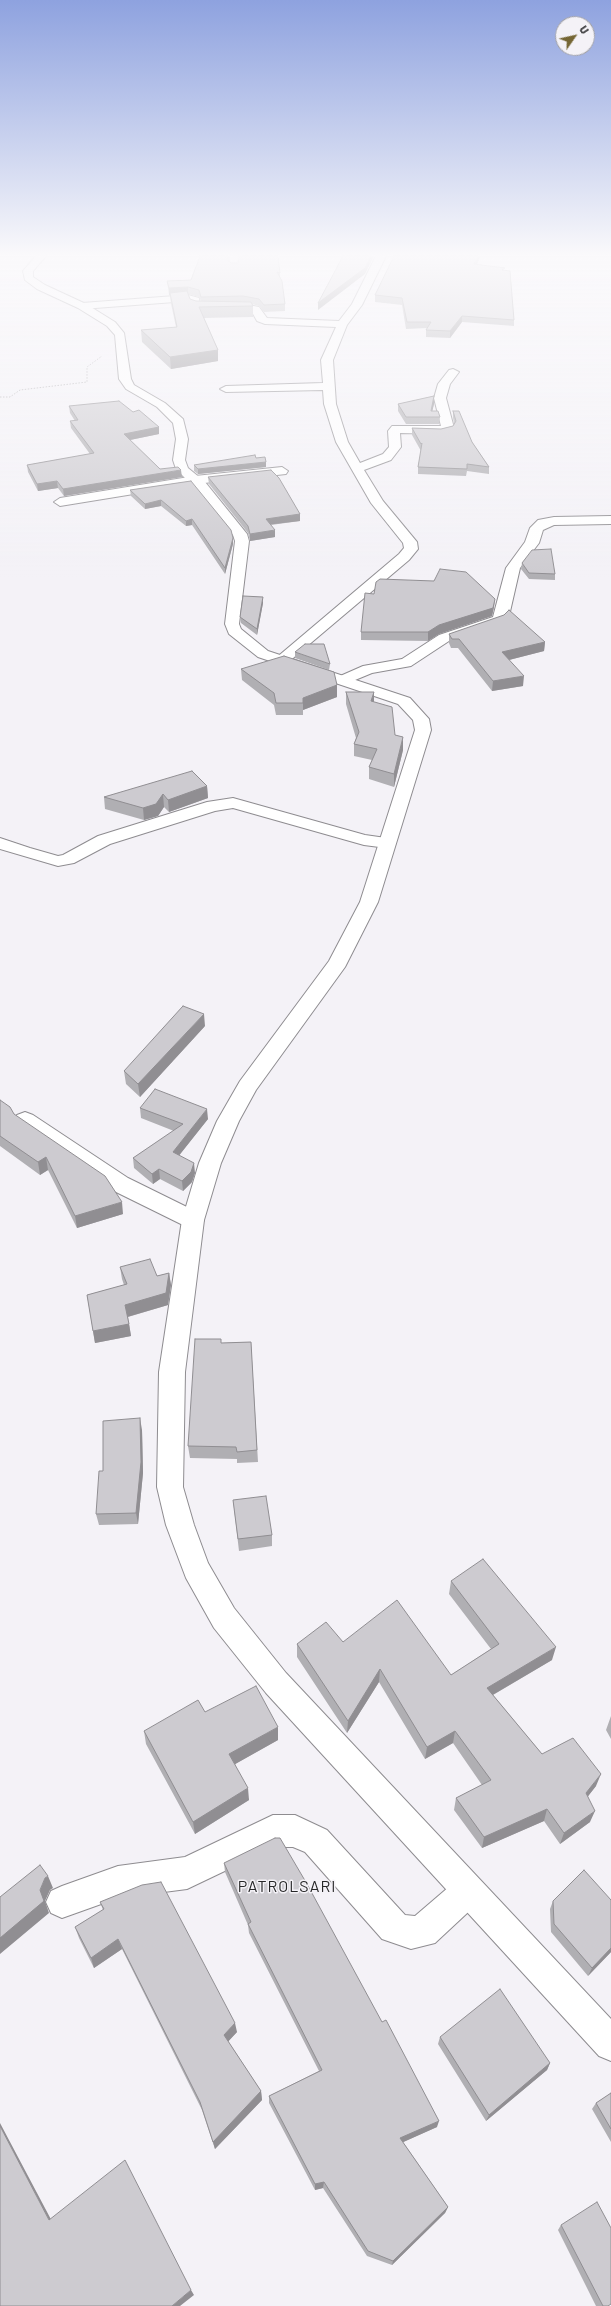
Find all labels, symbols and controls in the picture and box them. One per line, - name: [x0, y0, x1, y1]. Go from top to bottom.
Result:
- north arrow: [555, 16, 595, 56]
- text: U: [577, 23, 592, 36]
- district label: PATROLSARI: [238, 1877, 336, 1897]

